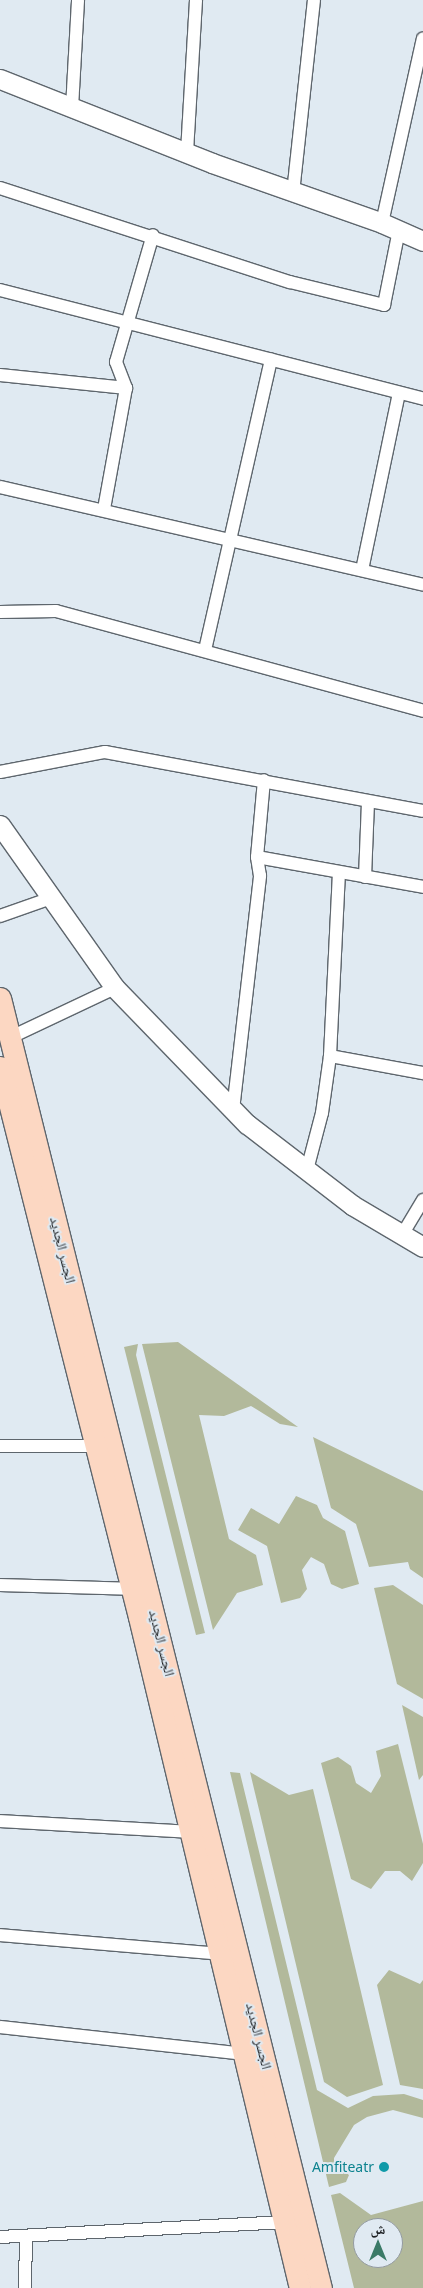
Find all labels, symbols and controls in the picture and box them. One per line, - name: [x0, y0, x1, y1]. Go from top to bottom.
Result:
- street label: الجسر الجديد: [47, 1215, 79, 1285]
- street label: الجسر الجديد: [146, 1608, 178, 1678]
- street label: الجسر الجديد: [243, 2001, 275, 2071]
- place label: Amfiteatr: [312, 2159, 374, 2175]
- marker: Amfiteatr: [378, 2161, 390, 2173]
- north arrow: [353, 2218, 403, 2268]
- text: ش: [371, 2219, 385, 2238]

